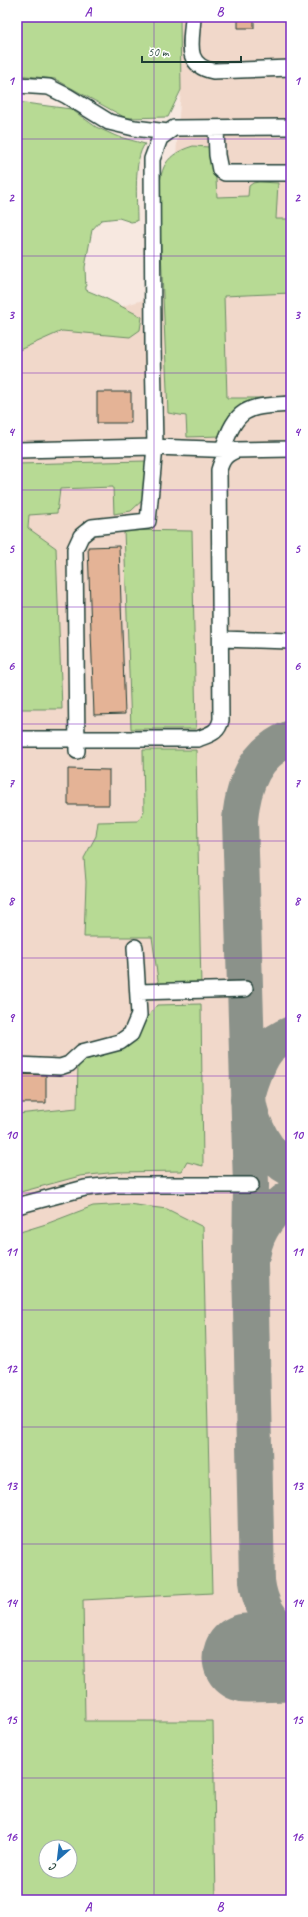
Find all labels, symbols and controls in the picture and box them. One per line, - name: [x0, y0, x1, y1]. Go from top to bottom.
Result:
- text: A: [85, 4, 93, 20]
- text: B: [217, 4, 225, 20]
- scale bar: [142, 38, 241, 64]
- text: 50 m: [148, 44, 170, 60]
- text: 1: [8, 73, 16, 89]
- text: 1: [294, 73, 302, 89]
- text: 2: [8, 190, 15, 206]
- text: 2: [294, 190, 301, 206]
- text: 3: [8, 307, 15, 323]
- text: 3: [294, 307, 301, 323]
- text: 4: [8, 424, 16, 440]
- text: 4: [294, 424, 302, 440]
- text: 5: [8, 541, 15, 557]
- text: 5: [294, 541, 301, 557]
- text: 6: [8, 658, 15, 674]
- text: 6: [294, 658, 301, 674]
- text: 7: [8, 775, 15, 791]
- text: 7: [294, 775, 301, 791]
- text: 8: [8, 893, 16, 909]
- text: 8: [294, 893, 302, 909]
- text: 9: [8, 1010, 15, 1026]
- text: 9: [294, 1010, 301, 1026]
- text: 10: [5, 1127, 18, 1143]
- text: 10: [291, 1127, 304, 1143]
- text: 11: [5, 1244, 19, 1260]
- text: 11: [291, 1244, 305, 1260]
- text: 12: [5, 1361, 18, 1377]
- text: 12: [291, 1361, 304, 1377]
- text: 13: [5, 1478, 18, 1494]
- text: 13: [291, 1478, 304, 1494]
- text: 14: [5, 1595, 19, 1611]
- text: 14: [291, 1595, 305, 1611]
- text: 15: [5, 1712, 18, 1728]
- text: 15: [291, 1712, 304, 1728]
- text: 16: [5, 1829, 18, 1845]
- text: 16: [291, 1829, 304, 1845]
- north arrow: [38, 1839, 78, 1879]
- text: С: [46, 1860, 59, 1875]
- text: A: [85, 1899, 93, 1915]
- text: B: [217, 1899, 225, 1915]

